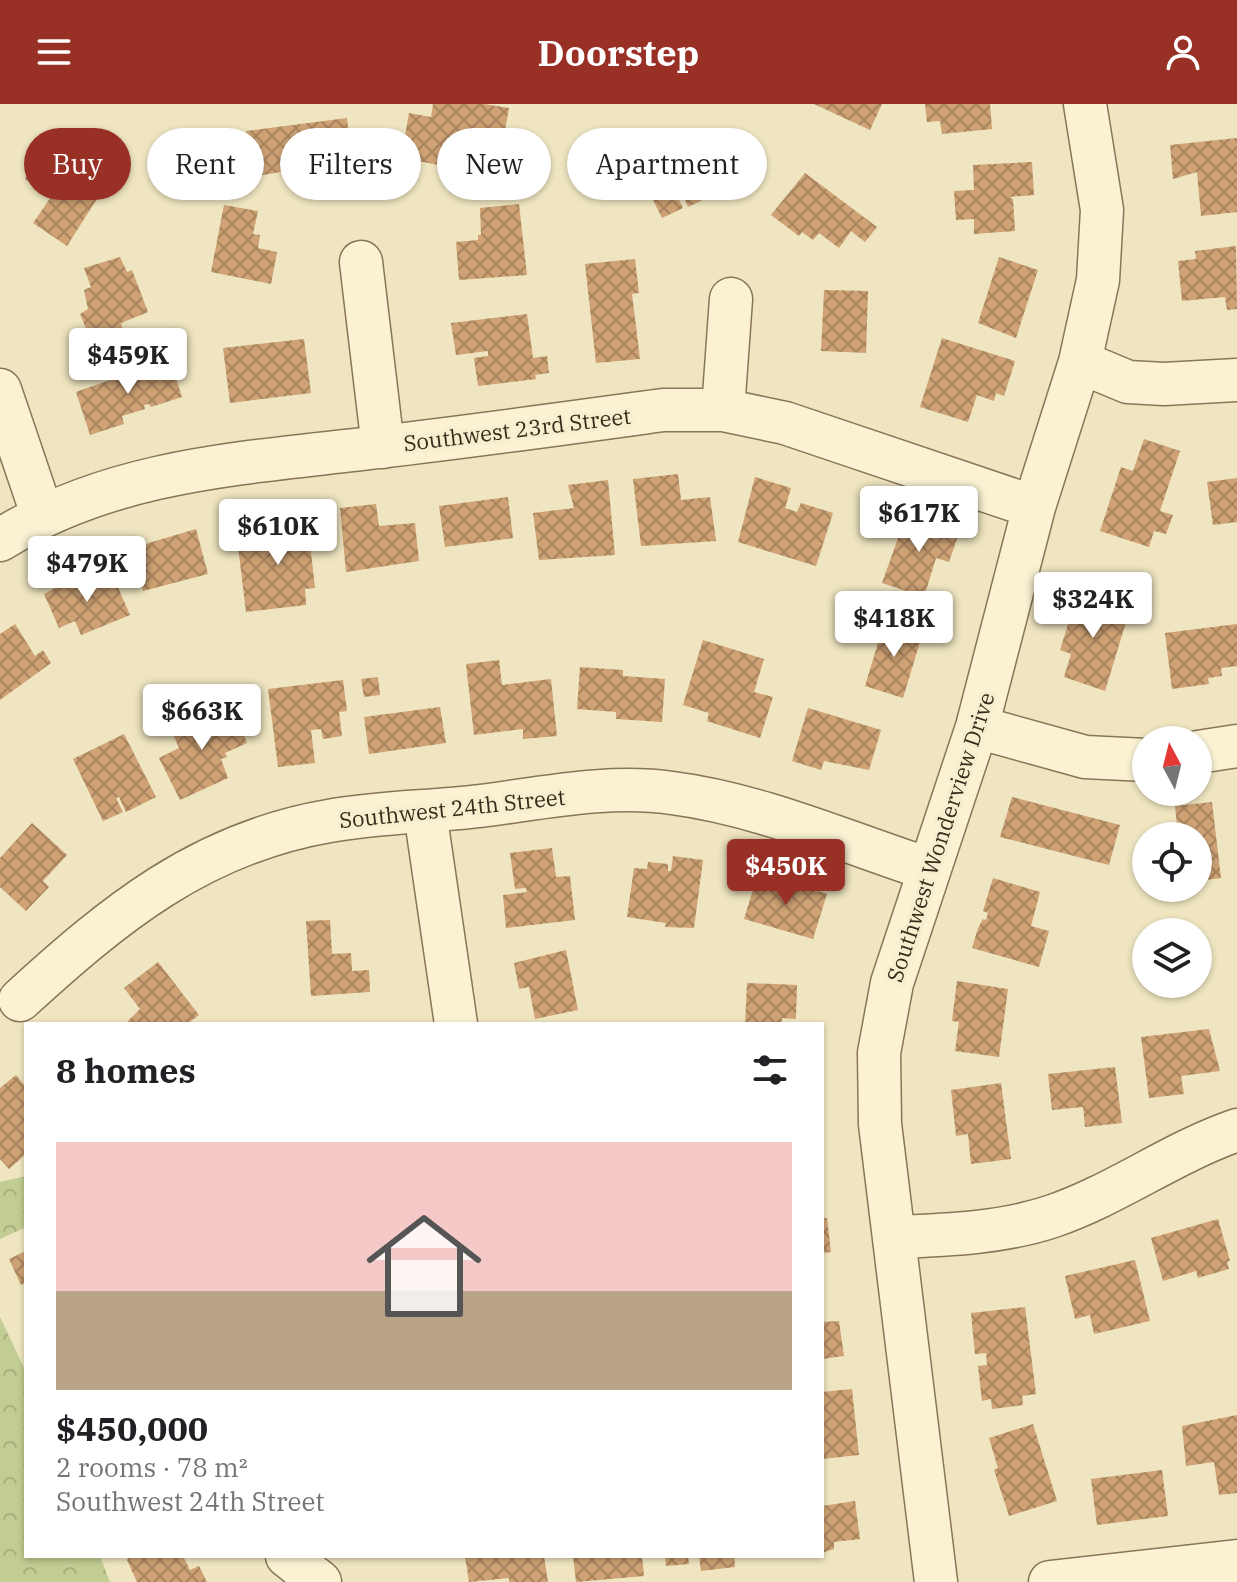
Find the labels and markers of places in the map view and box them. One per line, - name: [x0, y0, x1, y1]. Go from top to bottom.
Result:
- pin: $459K: [72, 328, 184, 396]
- pin: $617K: [863, 486, 975, 554]
- pin: $610K: [222, 499, 334, 567]
- pin: $479K: [31, 536, 143, 604]
- pin: $324K: [1037, 572, 1149, 640]
- pin: $418K: [838, 591, 950, 659]
- pin: $663K: [146, 684, 258, 752]
- pin: $450K: [730, 839, 842, 907]

